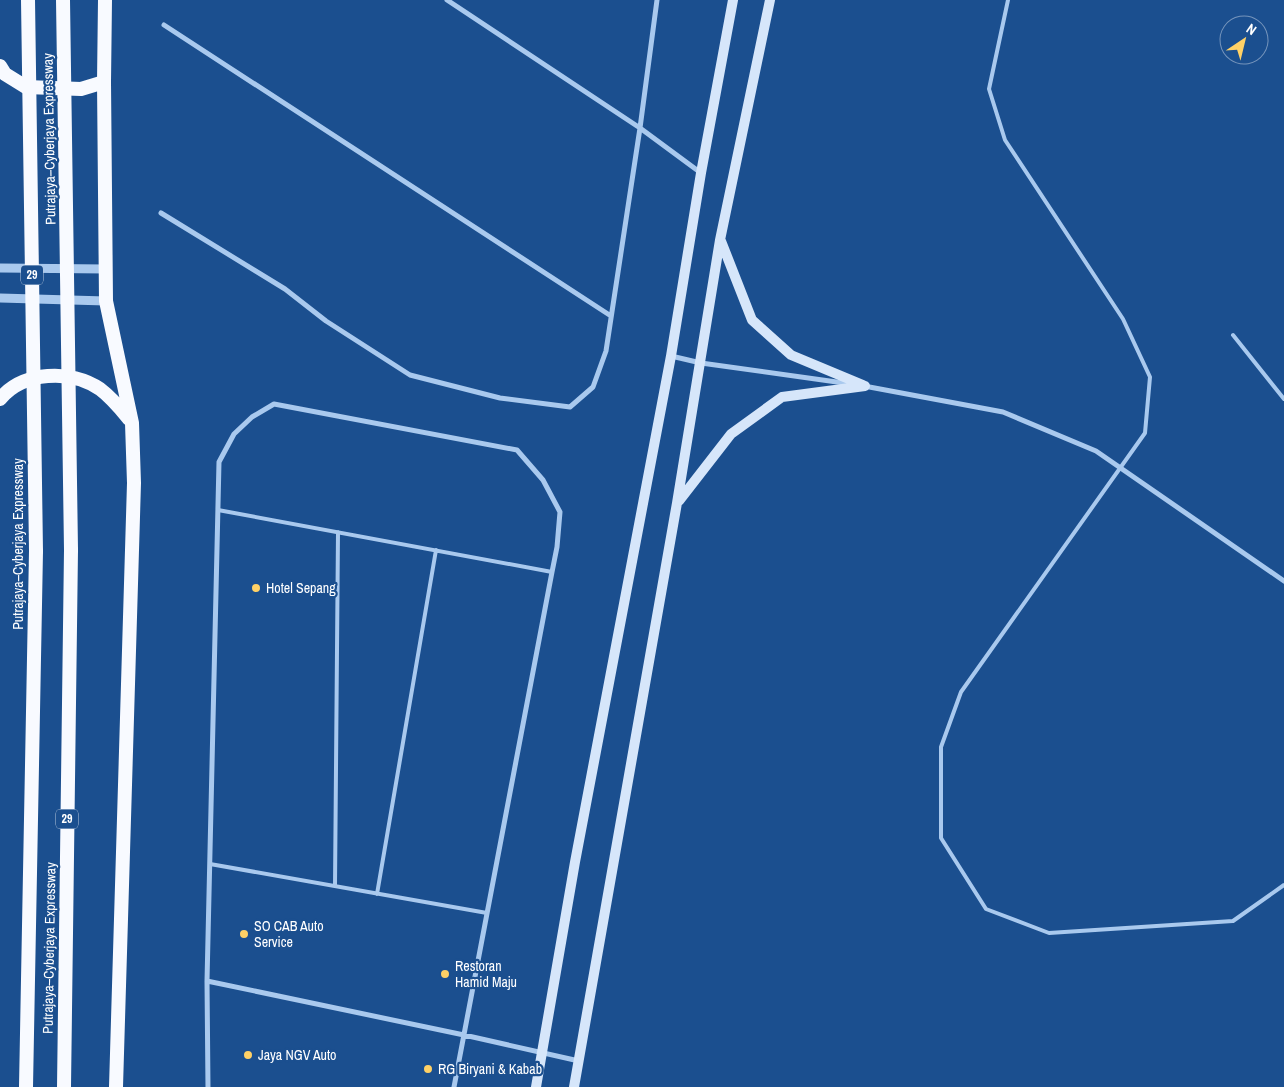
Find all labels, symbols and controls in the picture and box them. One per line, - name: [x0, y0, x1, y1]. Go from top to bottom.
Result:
- north arrow: [1219, 15, 1269, 65]
- text: N: [1243, 20, 1260, 39]
- street label: Putrajaya–Cyberjaya Expressway: [38, 53, 59, 225]
- road number: 29: [21, 266, 43, 284]
- street label: Putrajaya–Cyberjaya Expressway: [9, 458, 27, 630]
- place label: Hotel Sepang: [266, 579, 336, 597]
- marker: Hotel Sepang: [250, 582, 262, 594]
- road number: 29: [56, 810, 78, 829]
- street label: Putrajaya–Cyberjaya Expressway: [39, 862, 60, 1034]
- place label: SO CAB Auto Service: [254, 917, 324, 951]
- marker: SO CAB Auto Service: [238, 928, 250, 940]
- place label: Restoran Hamid Maju: [455, 957, 517, 991]
- marker: Restoran Hamid Maju: [439, 968, 451, 980]
- place label: Jaya NGV Auto: [258, 1046, 337, 1064]
- marker: Jaya NGV Auto: [242, 1049, 254, 1061]
- place label: RG Biryani & Kabab: [438, 1060, 542, 1078]
- marker: RG Biryani & Kabab: [422, 1063, 434, 1075]

